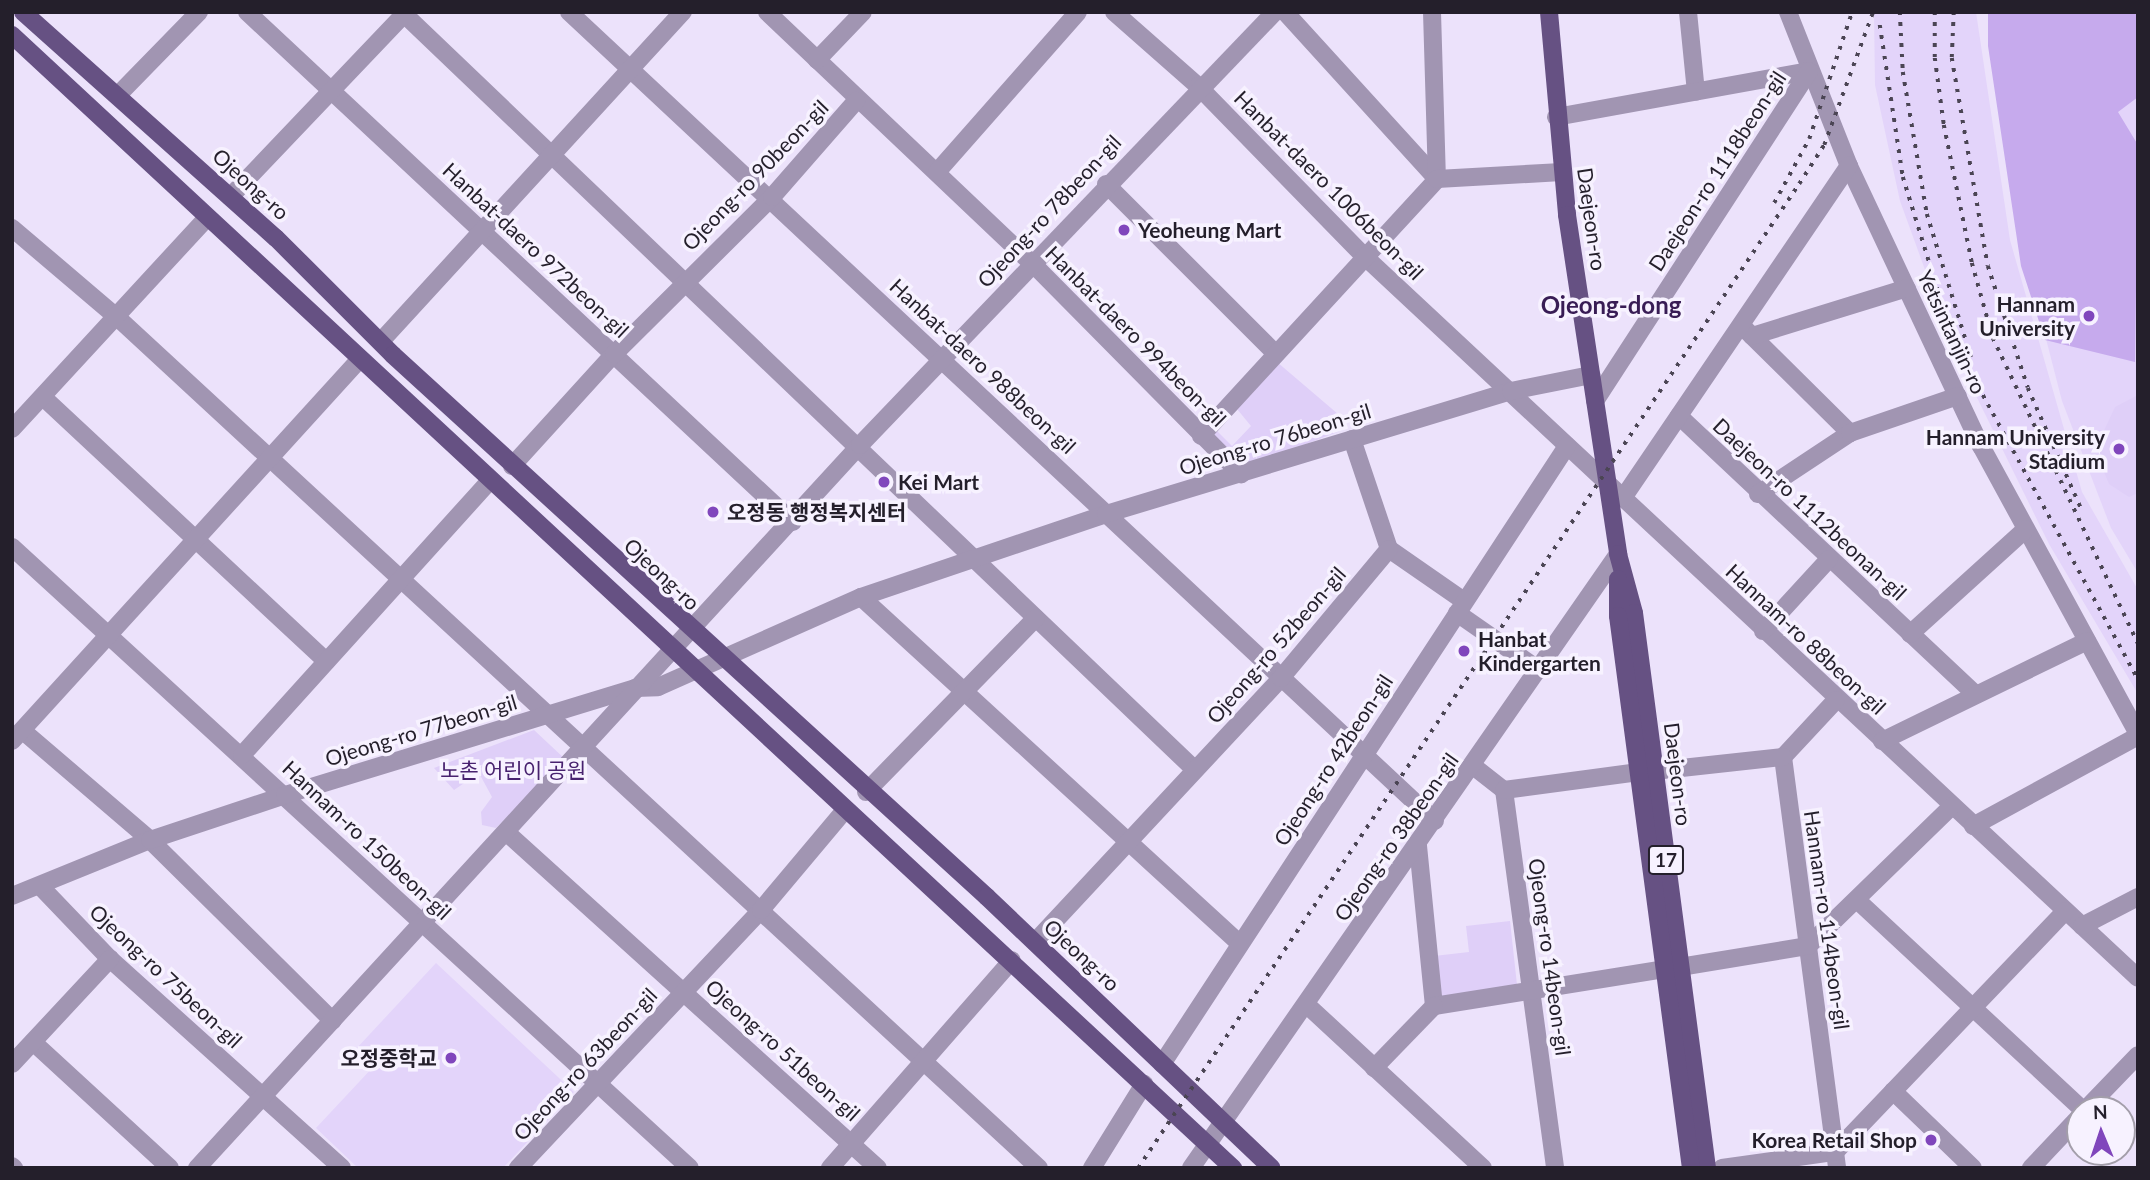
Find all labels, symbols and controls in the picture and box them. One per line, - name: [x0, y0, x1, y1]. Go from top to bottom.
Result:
- street label: Daejeon-ro 1118beon-gil: [1643, 66, 1791, 276]
- street label: Hanbat-daero 1006beon-gil: [1229, 85, 1429, 285]
- street label: Ojeong-ro 90beon-gil: [677, 95, 833, 255]
- street label: Ojeong-ro 78beon-gil: [972, 130, 1126, 292]
- street label: Ojeong-ro: [208, 143, 294, 225]
- street label: Hanbat-daero 972beon-gil: [438, 157, 634, 343]
- street label: Daejeon-ro: [1572, 166, 1612, 272]
- place label: Yeoheung Mart: [1138, 217, 1281, 243]
- marker: Yeoheung Mart: [1116, 222, 1132, 238]
- street label: Hanbat-daero 994beon-gil: [1041, 241, 1231, 431]
- street label: Yetsintanjin-ro: [1912, 266, 1992, 398]
- street label: Hanbat-daero 988beon-gil: [885, 273, 1081, 459]
- district label: Ojeong-dong: [1541, 291, 1681, 319]
- place label: Hannam University: [1979, 291, 2075, 341]
- marker: Hannam University: [2081, 308, 2097, 324]
- street label: Ojeong-ro 76beon-gil: [1176, 398, 1374, 480]
- street label: Daejeon-ro 1112beonan-gil: [1708, 413, 1912, 605]
- place label: Hannam University Stadium: [1926, 424, 2105, 474]
- marker: Hannam University Stadium: [2111, 441, 2127, 457]
- place label: Kei Mart: [898, 469, 979, 495]
- marker: Kei Mart: [876, 474, 892, 490]
- place label: 오정동 행정복지센터: [727, 499, 906, 525]
- marker: 오정동 행정복지센터: [705, 504, 721, 520]
- street label: Ojeong-ro: [619, 533, 705, 615]
- street label: Hannam-ro 88beon-gil: [1721, 558, 1891, 720]
- street label: Ojeong-ro 52beon-gil: [1201, 562, 1351, 728]
- place label: Hanbat Kindergarten: [1478, 626, 1601, 676]
- marker: Hanbat Kindergarten: [1456, 643, 1472, 659]
- street label: Ojeong-ro 42beon-gil: [1268, 670, 1398, 850]
- street label: Ojeong-ro 77beon-gil: [322, 689, 520, 771]
- street label: Daejeon-ro: [1659, 721, 1697, 827]
- street label: Ojeong-ro 38beon-gil: [1329, 748, 1463, 926]
- street label: Hannam-ro 150beon-gil: [277, 755, 457, 925]
- park label: 노촌 어린이 공원: [440, 757, 586, 783]
- street label: Hannam-ro 114beon-gil: [1799, 809, 1855, 1031]
- road number: 17: [1647, 845, 1685, 876]
- street label: Ojeong-ro 14beon-gil: [1524, 857, 1576, 1057]
- street label: Ojeong-ro 75beon-gil: [85, 899, 247, 1053]
- street label: Ojeong-ro: [1039, 914, 1125, 996]
- street label: Ojeong-ro 51beon-gil: [701, 974, 865, 1126]
- street label: Ojeong-ro 63beon-gil: [508, 983, 662, 1145]
- place label: 오정중학교: [340, 1045, 437, 1071]
- marker: 오정중학교: [443, 1050, 459, 1066]
- north arrow: [2066, 1096, 2136, 1166]
- text: N: [2093, 1100, 2108, 1123]
- place label: Korea Retail Shop: [1752, 1127, 1917, 1153]
- marker: Korea Retail Shop: [1923, 1132, 1939, 1148]

